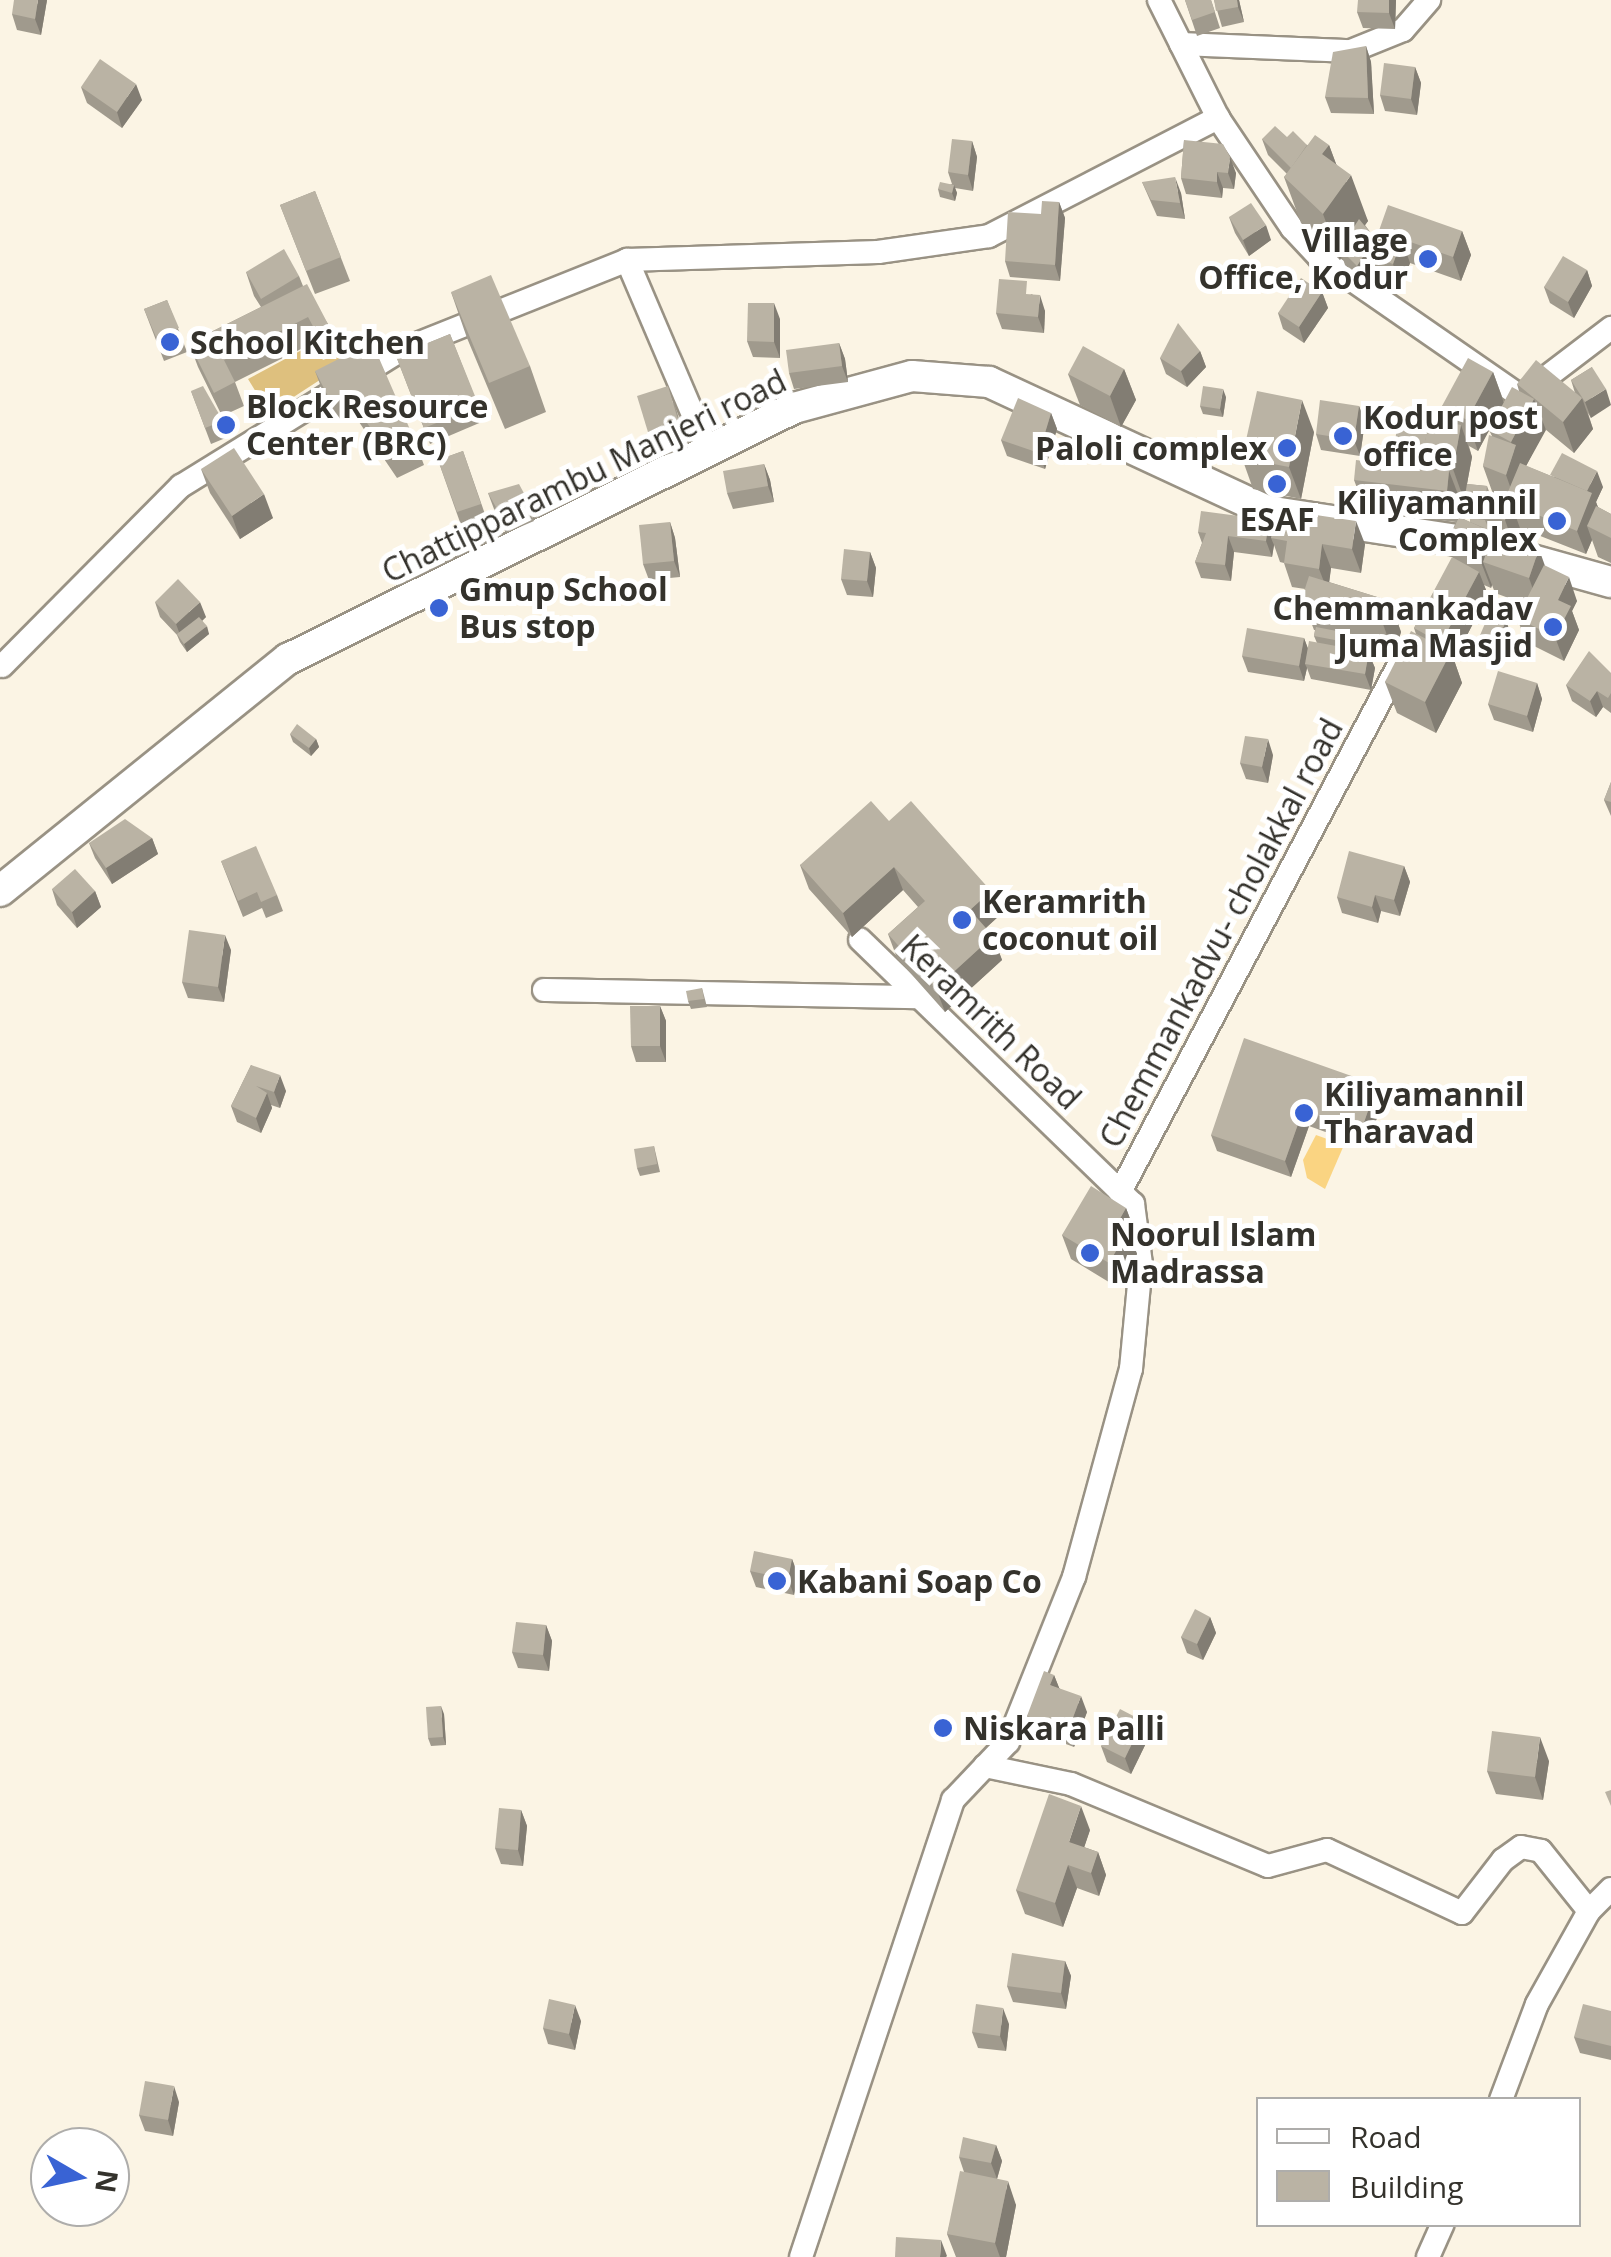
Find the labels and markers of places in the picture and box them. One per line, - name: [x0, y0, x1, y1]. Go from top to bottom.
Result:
- place label: Village Office, Kodur: [1198, 222, 1408, 297]
- marker: Village Office, Kodur: [1417, 248, 1439, 270]
- place label: School Kitchen: [190, 323, 425, 361]
- marker: School Kitchen: [159, 331, 181, 353]
- place label: Block Resource Center (BRC): [246, 388, 488, 463]
- place label: Kodur post office: [1363, 399, 1538, 474]
- marker: Block Resource Center (BRC): [215, 414, 237, 436]
- marker: Kodur post office: [1332, 425, 1354, 447]
- place label: Paloli complex: [1035, 429, 1267, 467]
- marker: Paloli complex: [1276, 437, 1298, 459]
- marker: ESAF: [1266, 473, 1288, 495]
- place label: Kiliyamannil Complex: [1337, 484, 1537, 559]
- place label: ESAF: [1239, 500, 1315, 538]
- marker: Kiliyamannil Complex: [1546, 510, 1568, 532]
- place label: Gmup School Bus stop: [459, 571, 668, 646]
- place label: Chemmankadav Juma Masjid: [1273, 590, 1533, 665]
- marker: Gmup School Bus stop: [428, 597, 450, 619]
- marker: Chemmankadav Juma Masjid: [1542, 616, 1564, 638]
- place label: Keramrith coconut oil: [982, 883, 1158, 958]
- marker: Keramrith coconut oil: [951, 909, 973, 931]
- place label: Kiliyamannil Tharavad: [1324, 1076, 1524, 1151]
- marker: Kiliyamannil Tharavad: [1293, 1102, 1315, 1124]
- place label: Noorul Islam Madrassa: [1110, 1216, 1316, 1291]
- marker: Noorul Islam Madrassa: [1079, 1242, 1101, 1264]
- place label: Kabani Soap Co: [797, 1562, 1042, 1600]
- marker: Kabani Soap Co: [766, 1570, 788, 1592]
- place label: Niskara Palli: [963, 1709, 1165, 1747]
- marker: Niskara Palli: [932, 1717, 954, 1739]

